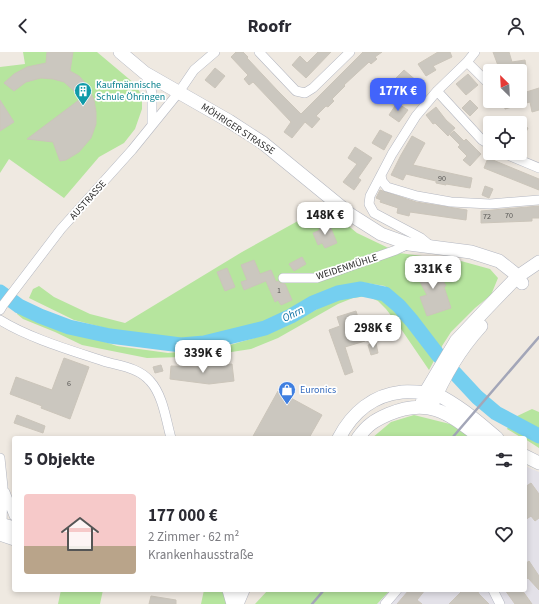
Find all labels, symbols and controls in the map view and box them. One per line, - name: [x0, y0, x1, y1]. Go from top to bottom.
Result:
- text: Roofr: [247, 14, 292, 39]
- icon: back: [12, 15, 34, 37]
- icon: person: [505, 15, 527, 37]
- north arrow: [483, 64, 527, 108]
- map controls: [483, 64, 527, 160]
- place label: Kaufmännische Schule Öhringen: [96, 78, 165, 104]
- pin: 177K €: [365, 78, 431, 112]
- building icon: Kaufmännische Schule Öhringen: [73, 81, 93, 106]
- text: 177K €: [379, 82, 417, 100]
- street label: MÖHRIGER STRASSE: [198, 100, 278, 158]
- button: locate: [483, 116, 527, 160]
- house number: 90: [438, 173, 446, 184]
- street label: AUSTRASSE: [66, 177, 110, 223]
- pin: 148K €: [292, 202, 358, 236]
- text: 148K €: [306, 206, 344, 224]
- house number: 70: [505, 210, 513, 221]
- house number: 72: [483, 211, 491, 222]
- street label: WEIDENMÜHLE: [314, 250, 380, 284]
- pin: 331K €: [400, 256, 466, 290]
- text: 331K €: [414, 260, 452, 278]
- house number: 1: [277, 285, 281, 296]
- water label: Ohrn: [280, 302, 306, 326]
- pin: 298K €: [340, 315, 406, 349]
- text: 298K €: [354, 319, 392, 337]
- pin: 339K €: [170, 340, 236, 374]
- text: 339K €: [184, 344, 222, 362]
- house number: 6: [67, 378, 71, 389]
- shop icon: Euronics: [277, 380, 297, 405]
- place label: Euronics: [300, 383, 336, 397]
- text: 5 Objekte: [24, 448, 95, 472]
- icon: filters: [493, 449, 515, 471]
- text: 177 000 €: [148, 504, 218, 528]
- icon: home: [56, 510, 104, 558]
- icon: heart: [493, 523, 515, 545]
- text: 2 Zimmer · 62 m²: [148, 528, 239, 546]
- text: Krankenhausstraße: [148, 546, 254, 564]

